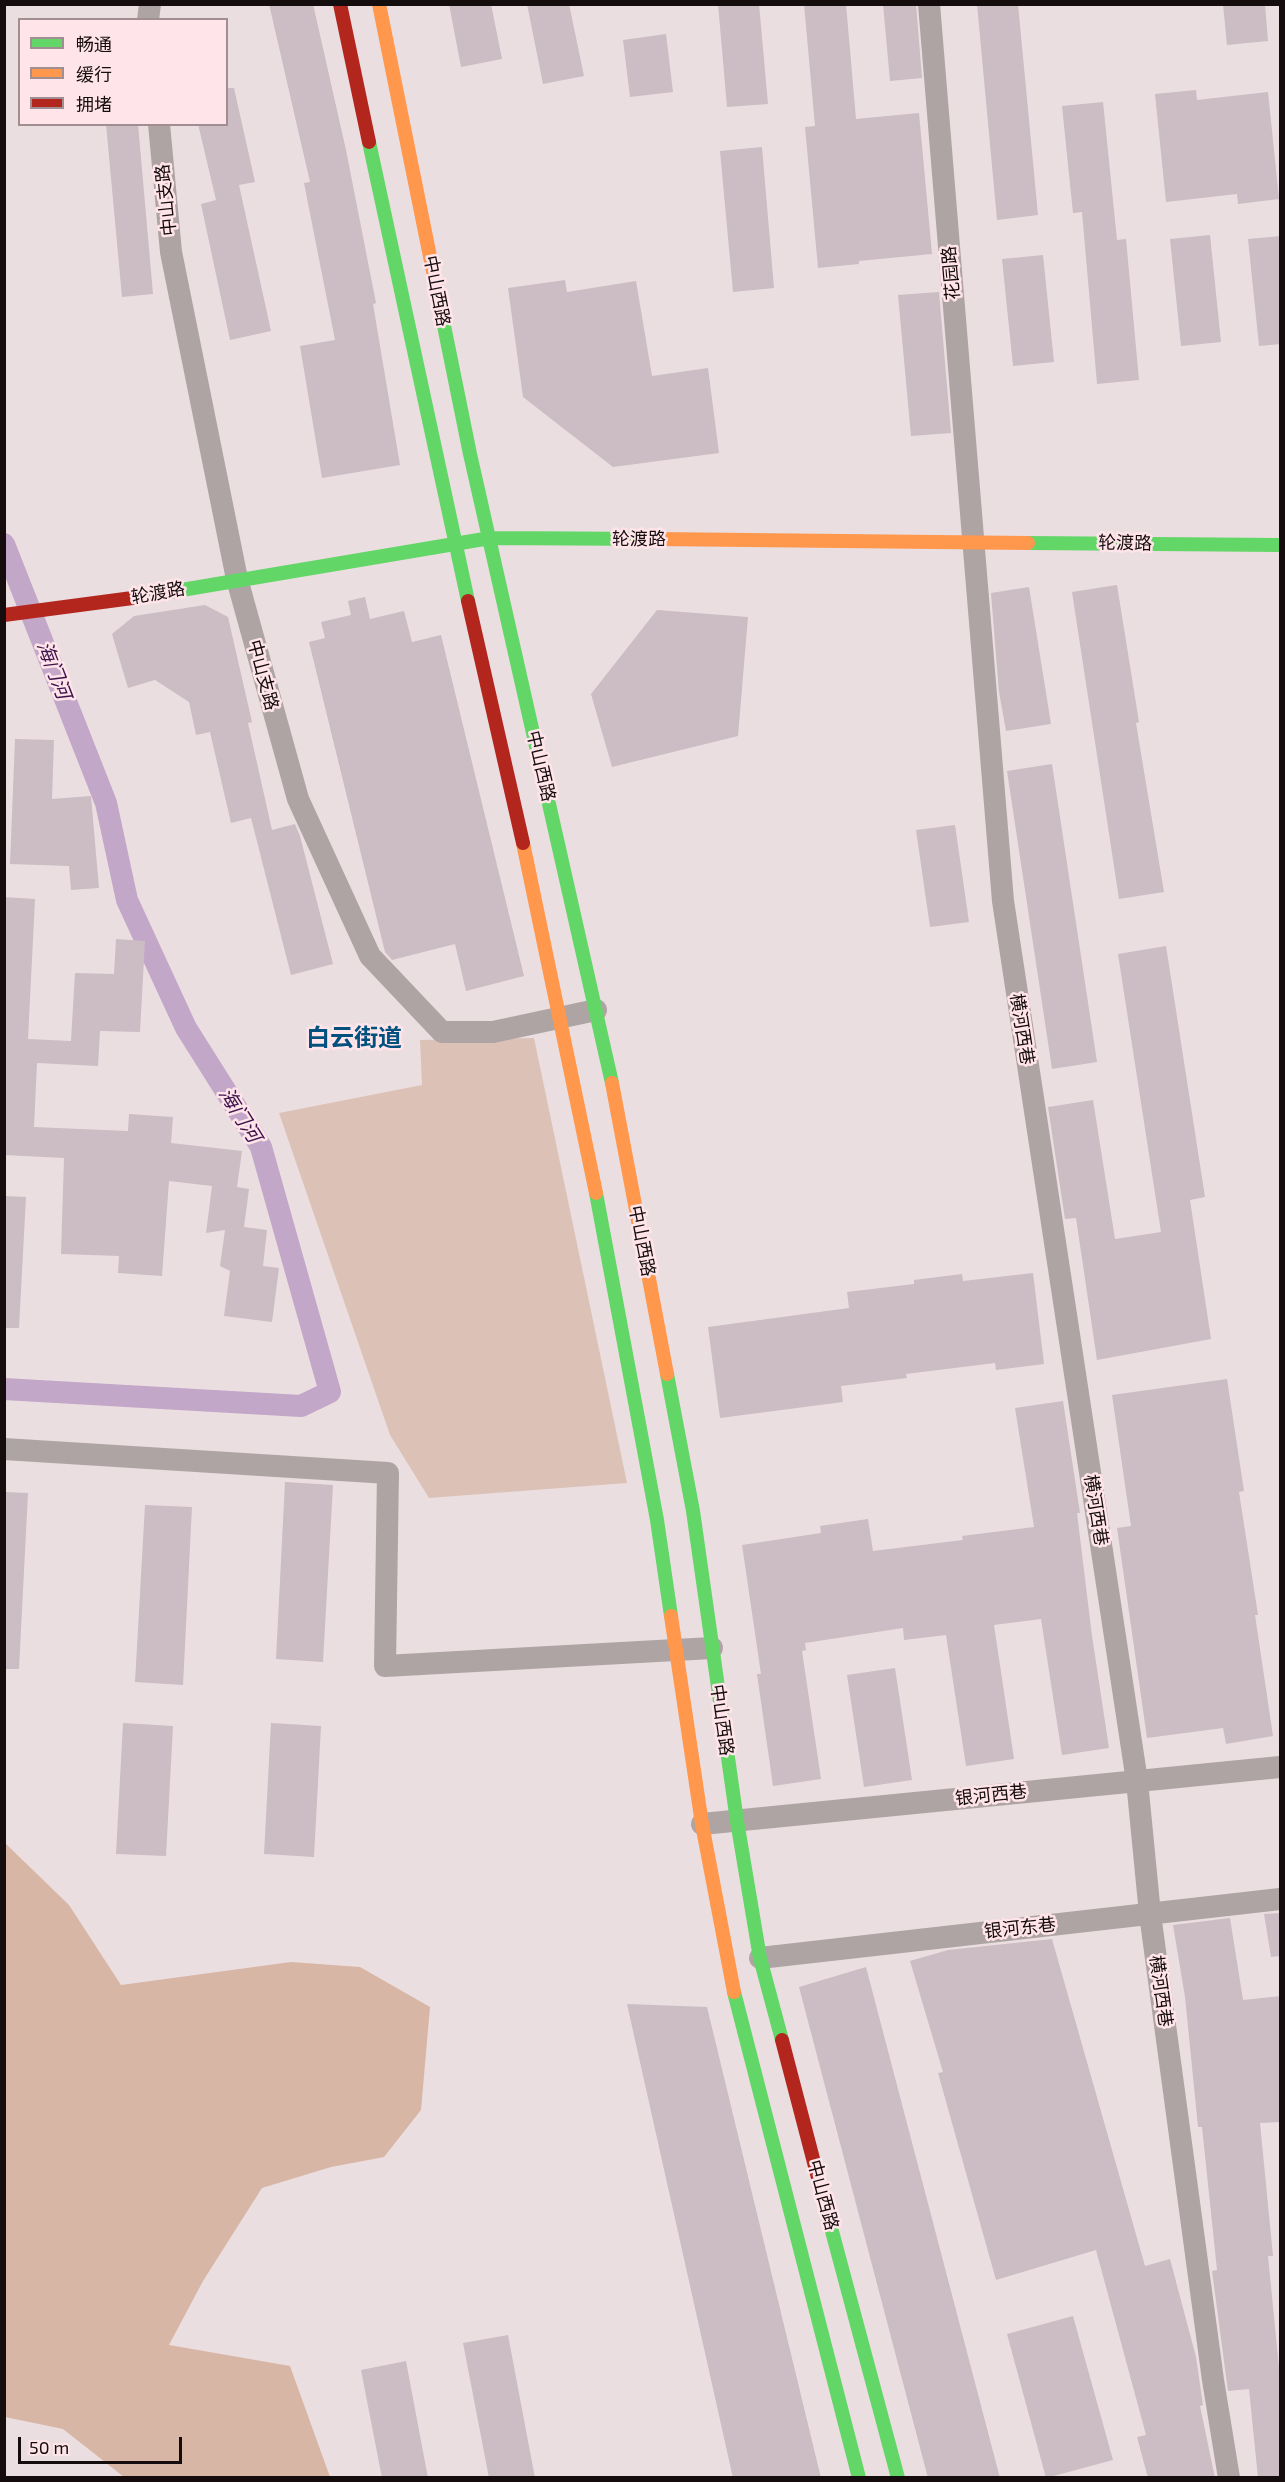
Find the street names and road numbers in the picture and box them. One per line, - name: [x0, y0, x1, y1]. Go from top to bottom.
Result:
- street label: 中山支路: [151, 163, 181, 237]
- street label: 花园路: [938, 245, 964, 301]
- street label: 中山西路: [420, 254, 454, 328]
- street label: 轮渡路: [612, 528, 666, 550]
- street label: 轮渡路: [1098, 532, 1152, 554]
- street label: 轮渡路: [130, 578, 186, 608]
- street label: 中山支路: [243, 637, 283, 713]
- street label: 中山西路: [522, 728, 560, 804]
- street label: 横河西巷: [1006, 992, 1038, 1066]
- street label: 中山西路: [625, 1204, 659, 1278]
- street label: 横河西巷: [1080, 1473, 1112, 1547]
- street label: 中山西路: [706, 1683, 738, 1757]
- street label: 银河西巷: [954, 1780, 1028, 1810]
- street label: 银河东巷: [983, 1913, 1057, 1943]
- street label: 横河西巷: [1145, 1954, 1177, 2028]
- street label: 中山西路: [803, 2157, 843, 2233]

